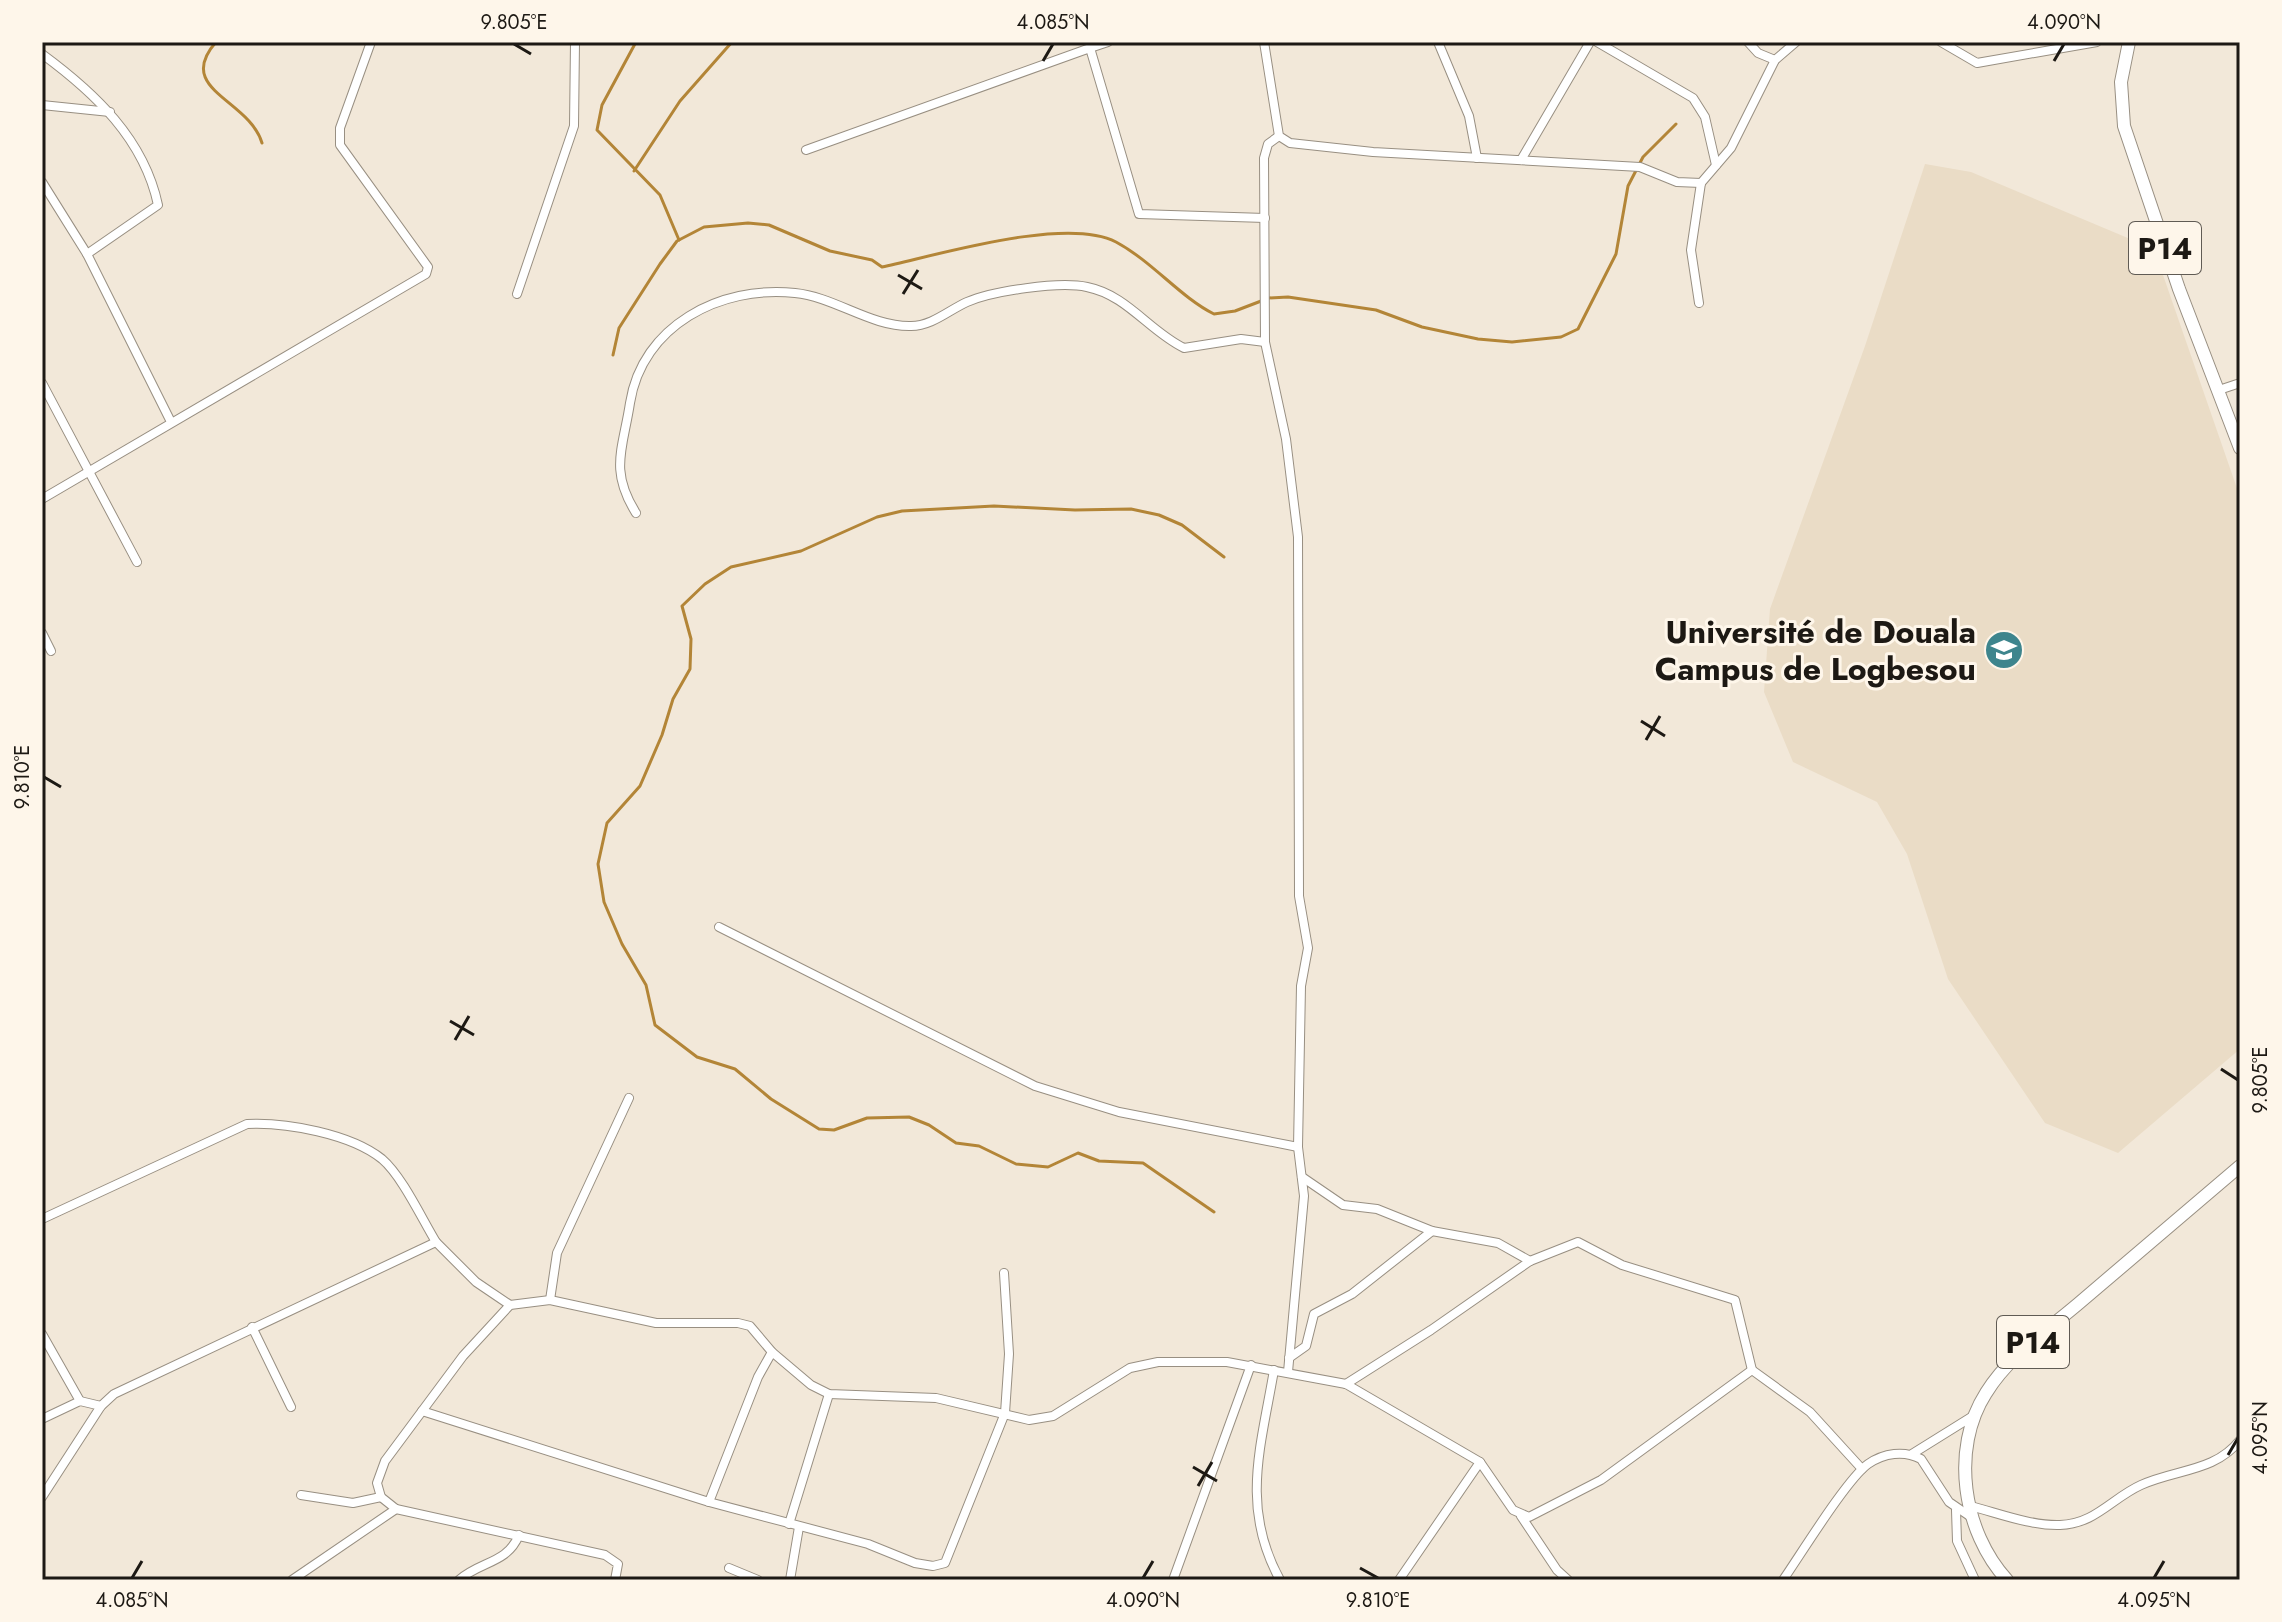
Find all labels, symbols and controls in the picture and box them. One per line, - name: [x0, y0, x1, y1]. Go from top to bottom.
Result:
- text: 9.805°E: [481, 8, 547, 37]
- text: 4.085°N: [1017, 8, 1089, 37]
- text: 4.090°N: [2027, 8, 2101, 37]
- road number: P14: [2129, 222, 2201, 274]
- place label: Université de Douala Campus de Logbesou: [1655, 609, 1976, 692]
- school or university icon: Université de Douala Campus de Logbesou: [1983, 629, 2025, 671]
- text: 9.810°E: [8, 745, 37, 809]
- text: 9.805°E: [2246, 1047, 2275, 1113]
- road number: P14: [1997, 1316, 2069, 1368]
- text: 4.095°N: [2246, 1401, 2275, 1475]
- text: 4.085°N: [96, 1586, 168, 1615]
- text: 4.090°N: [1106, 1586, 1180, 1615]
- text: 9.810°E: [1346, 1586, 1410, 1615]
- text: 4.095°N: [2117, 1586, 2191, 1615]

